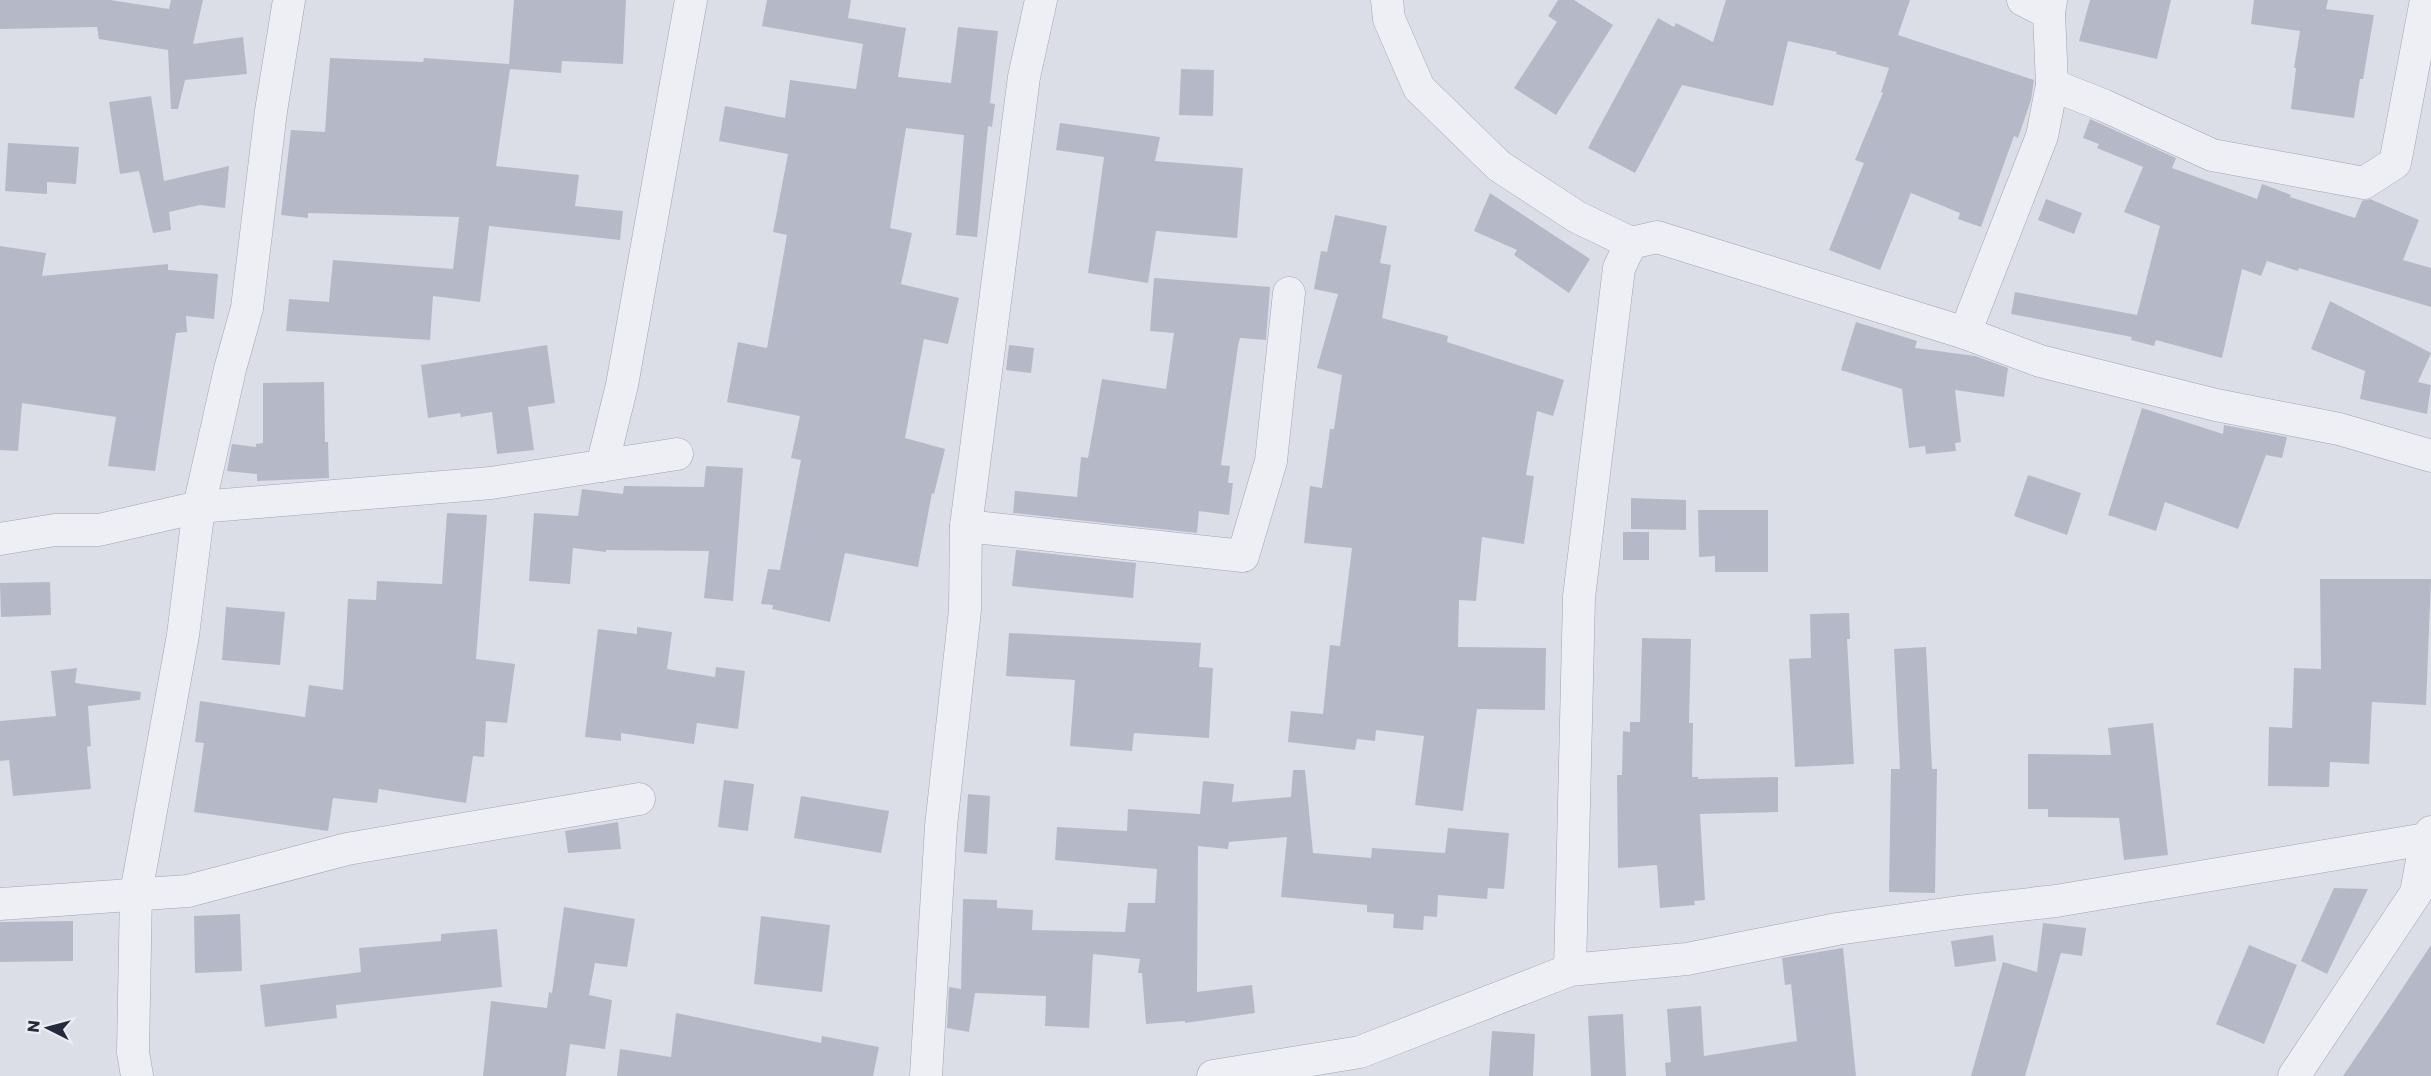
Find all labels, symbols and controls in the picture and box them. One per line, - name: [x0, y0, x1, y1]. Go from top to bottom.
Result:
- north arrow: [18, 998, 78, 1058]
- text: N: [22, 1019, 46, 1034]

